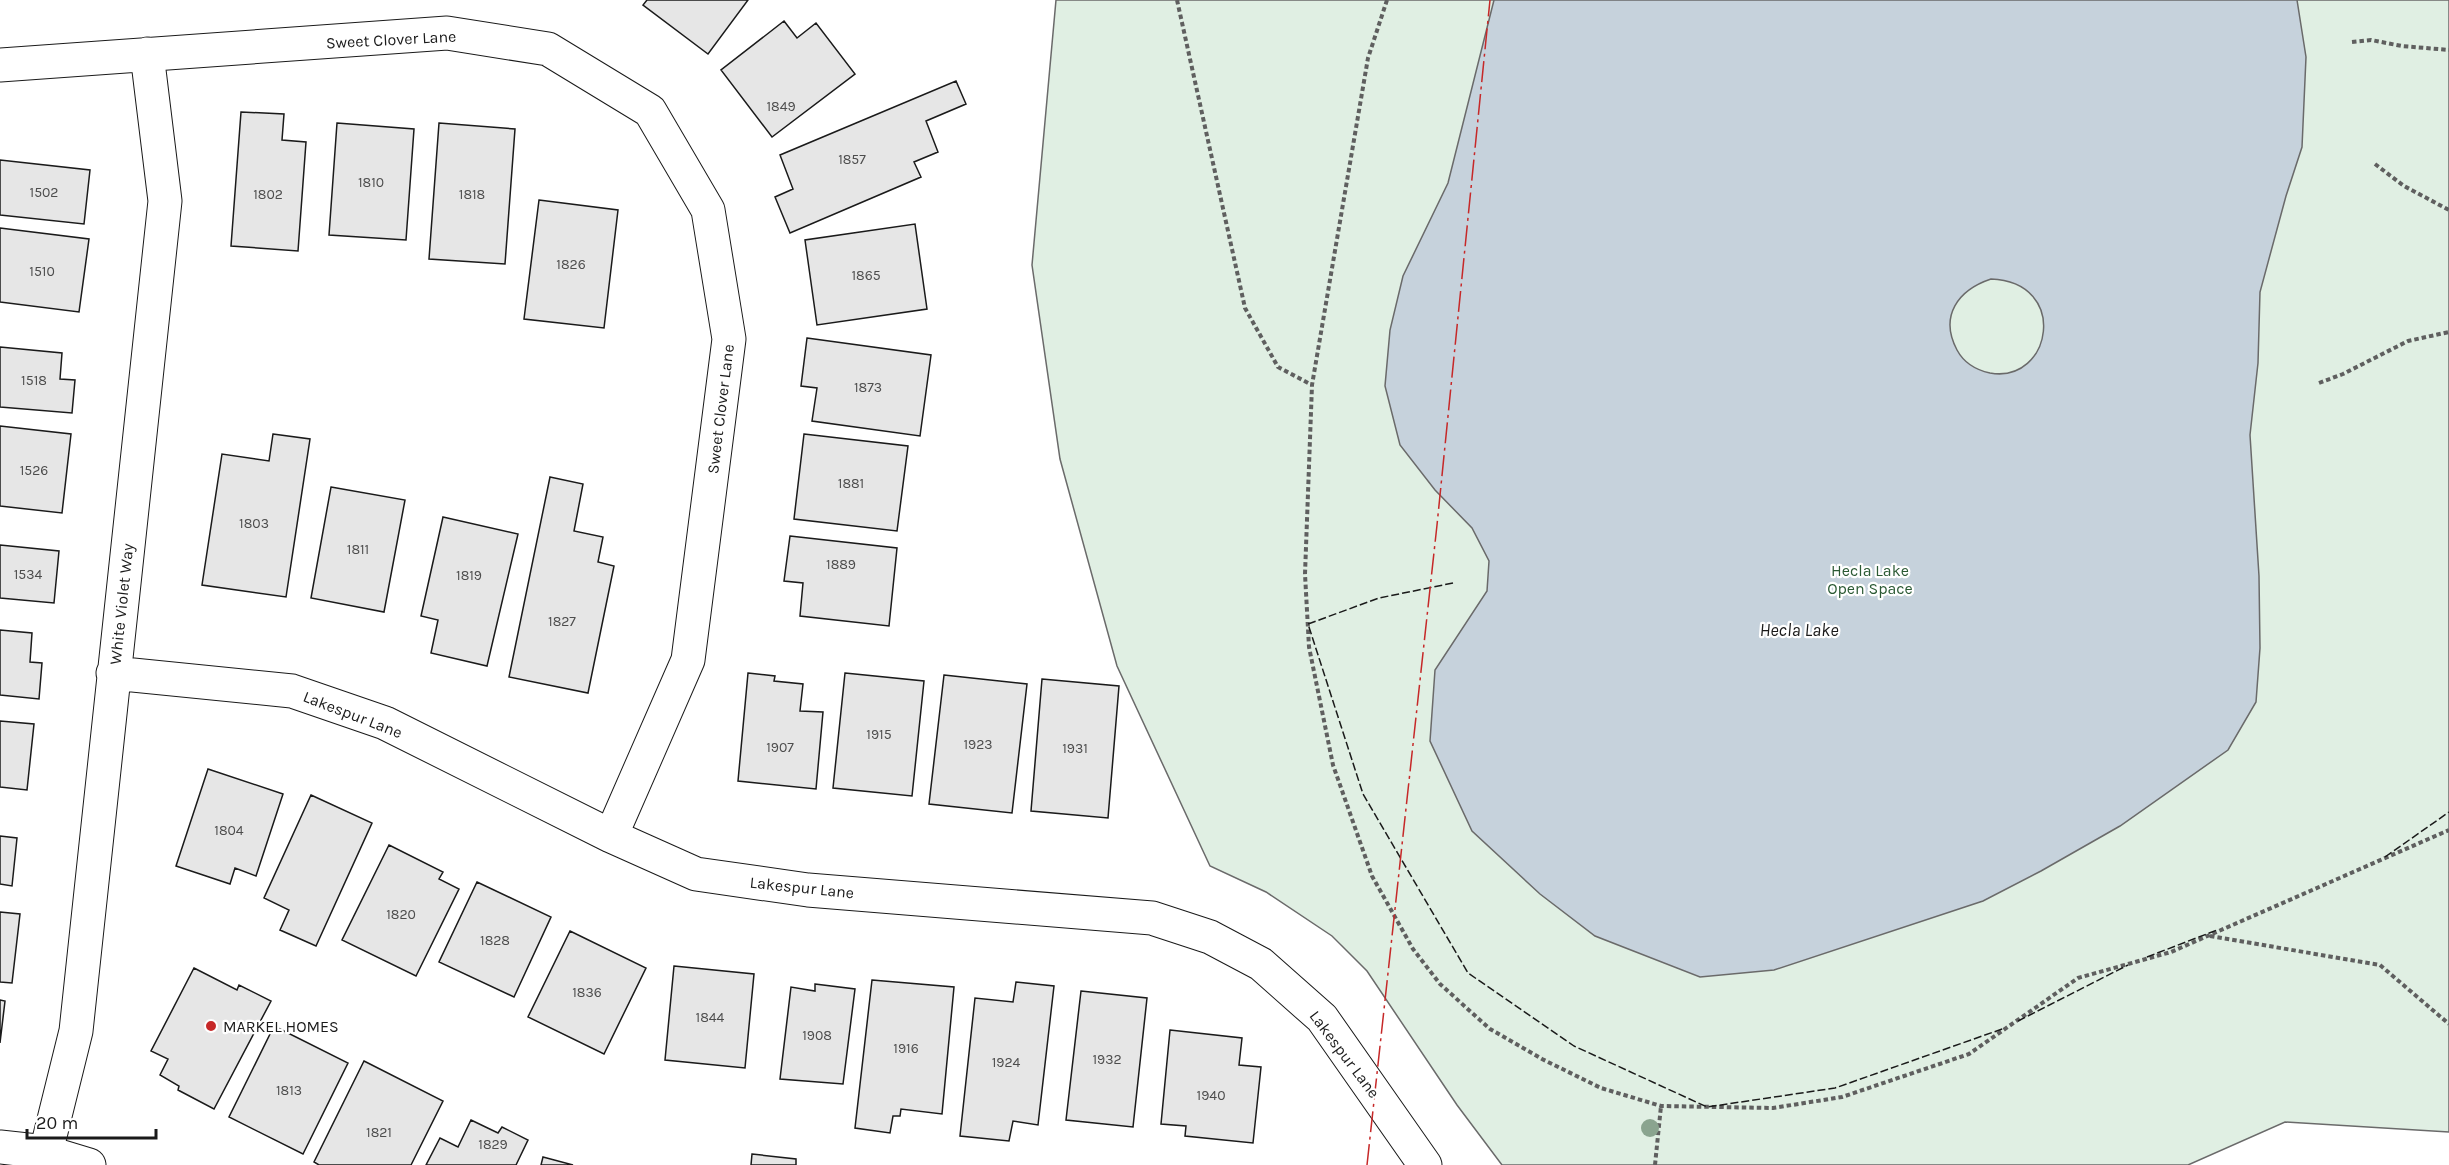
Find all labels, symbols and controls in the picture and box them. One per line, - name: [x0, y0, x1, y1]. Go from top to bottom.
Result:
- street label: Sweet Clover Lane: [325, 27, 457, 52]
- house number: 1849: [766, 98, 796, 115]
- house number: 1857: [838, 151, 866, 168]
- house number: 1810: [358, 174, 384, 191]
- house number: 1502: [30, 184, 58, 201]
- house number: 1802: [253, 186, 283, 203]
- house number: 1818: [459, 186, 485, 203]
- house number: 1826: [556, 256, 586, 273]
- house number: 1510: [29, 263, 55, 280]
- house number: 1865: [851, 267, 881, 284]
- street label: Sweet Clover Lane: [703, 343, 738, 475]
- house number: 1518: [21, 372, 47, 389]
- house number: 1873: [854, 379, 882, 396]
- house number: 1526: [20, 462, 48, 479]
- house number: 1881: [838, 475, 864, 492]
- house number: 1803: [239, 515, 269, 532]
- house number: 1811: [347, 541, 369, 558]
- street label: White Violet Way: [106, 542, 137, 666]
- house number: 1889: [826, 556, 856, 573]
- park label: Hecla Lake Open Space: [1827, 561, 1913, 598]
- house number: 1534: [14, 566, 42, 583]
- house number: 1819: [456, 567, 482, 584]
- house number: 1827: [548, 613, 576, 630]
- water label: Hecla Lake: [1759, 619, 1839, 641]
- street label: Lakespur Lane: [301, 687, 405, 742]
- house number: 1915: [866, 726, 892, 743]
- house number: 1923: [963, 736, 993, 753]
- house number: 1907: [766, 739, 794, 756]
- house number: 1931: [1062, 740, 1088, 757]
- house number: 1804: [214, 822, 244, 839]
- street label: Lakespur Lane: [749, 873, 855, 902]
- house number: 1820: [386, 906, 416, 923]
- house number: 1828: [480, 932, 510, 949]
- house number: 1836: [572, 984, 602, 1001]
- street label: Lakespur Lane: [1306, 1007, 1384, 1102]
- house number: 1844: [696, 1009, 725, 1026]
- place label: MARKEL HOMES: [223, 1017, 339, 1036]
- marker: MARKEL HOMES: [204, 1019, 218, 1033]
- house number: 1908: [802, 1027, 832, 1044]
- house number: 1916: [893, 1040, 919, 1057]
- house number: 1932: [1092, 1051, 1122, 1068]
- house number: 1924: [992, 1054, 1021, 1071]
- house number: 1813: [276, 1082, 302, 1099]
- house number: 1940: [1197, 1087, 1225, 1104]
- scale bar: [27, 1102, 156, 1140]
- text: 20 m: [36, 1112, 78, 1134]
- house number: 1821: [366, 1124, 392, 1141]
- house number: 1829: [478, 1136, 508, 1153]

